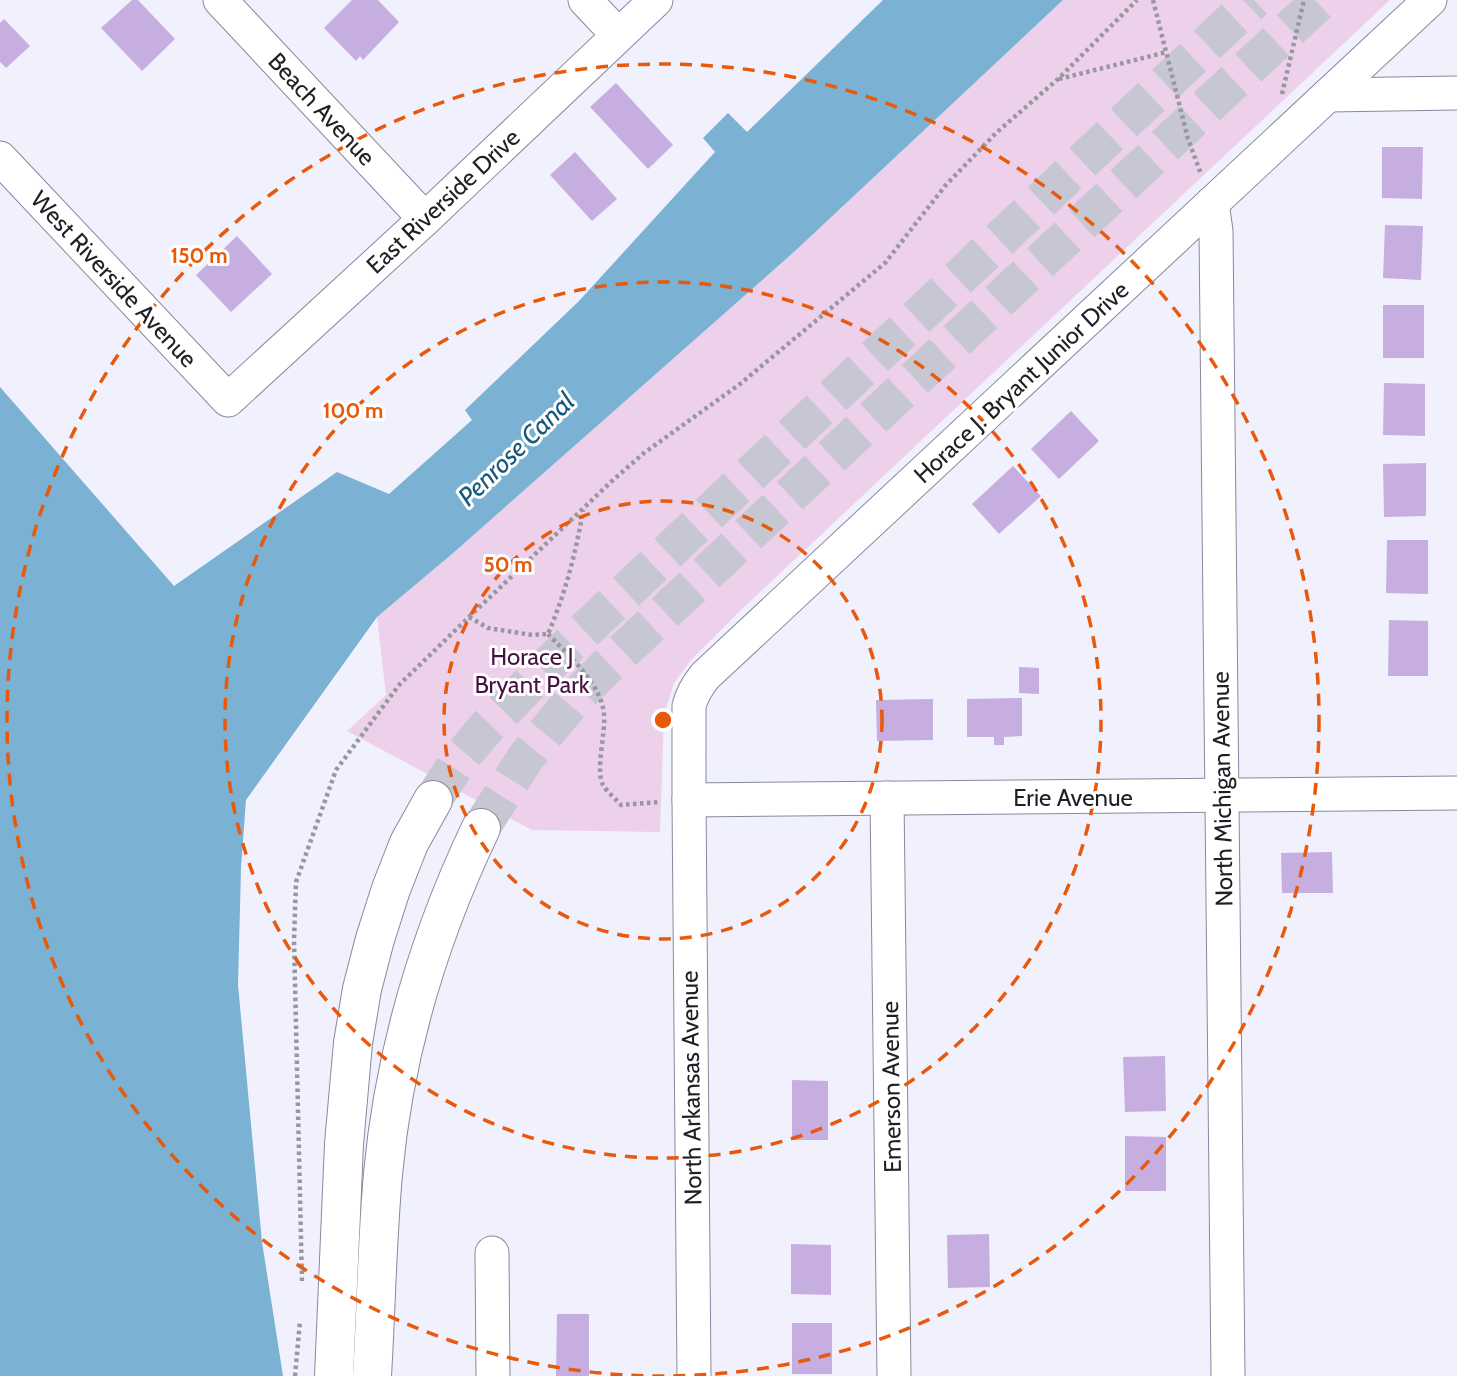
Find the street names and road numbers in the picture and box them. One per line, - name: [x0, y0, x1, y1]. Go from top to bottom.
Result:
- street label: Beach Avenue: [262, 47, 382, 171]
- street label: East Riverside Drive: [360, 123, 526, 279]
- street label: West Riverside Avenue: [25, 185, 203, 373]
- street label: Horace J. Bryant Junior Drive: [908, 275, 1134, 489]
- street label: North Michigan Avenue: [1205, 671, 1239, 907]
- street label: Erie Avenue: [1013, 783, 1133, 812]
- street label: North Arkansas Avenue: [674, 970, 708, 1206]
- street label: Emerson Avenue: [875, 1001, 907, 1173]

